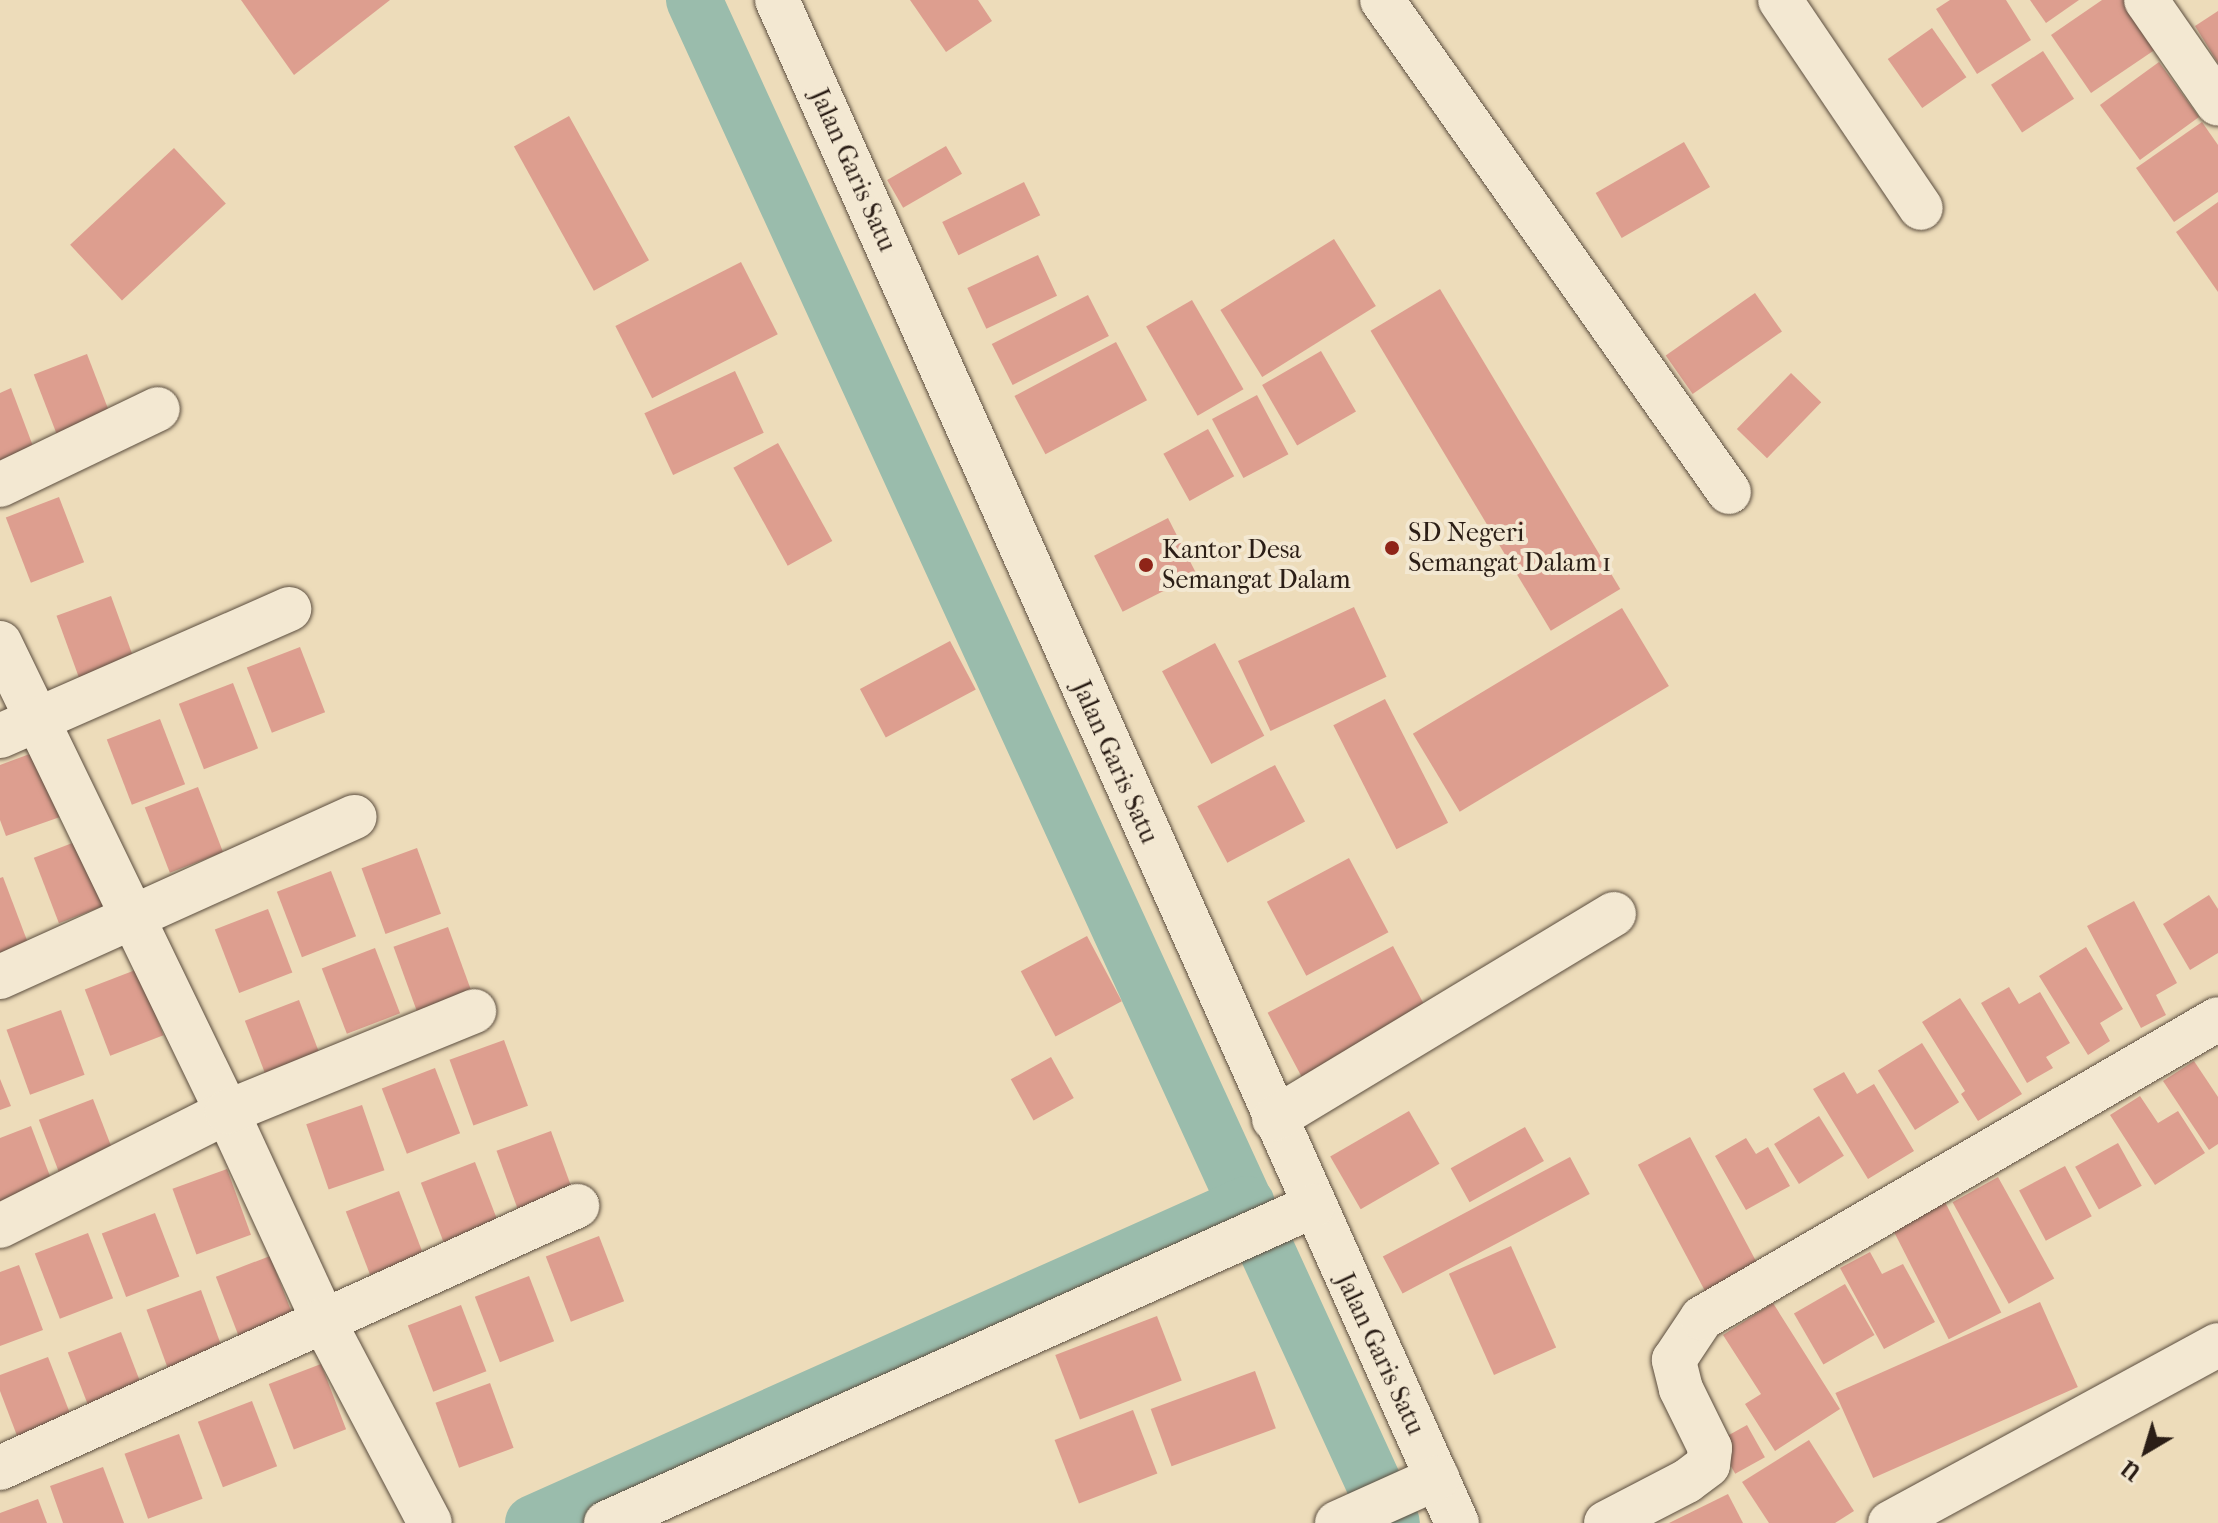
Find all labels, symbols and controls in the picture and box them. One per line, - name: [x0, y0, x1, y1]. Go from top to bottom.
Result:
- street label: Jalan Garis Satu: [803, 84, 903, 256]
- place label: SD Negeri Semangat Dalam 1: [1408, 517, 1611, 578]
- place label: Kantor Desa Semangat Dalam: [1162, 534, 1350, 596]
- marker: SD Negeri Semangat Dalam 1: [1383, 539, 1401, 557]
- marker: Kantor Desa Semangat Dalam: [1137, 556, 1155, 574]
- street label: Jalan Garis Satu: [1065, 676, 1165, 848]
- street label: Jalan Garis Satu: [1329, 1268, 1431, 1440]
- north arrow: [2106, 1411, 2186, 1491]
- text: U: [2116, 1454, 2146, 1485]

